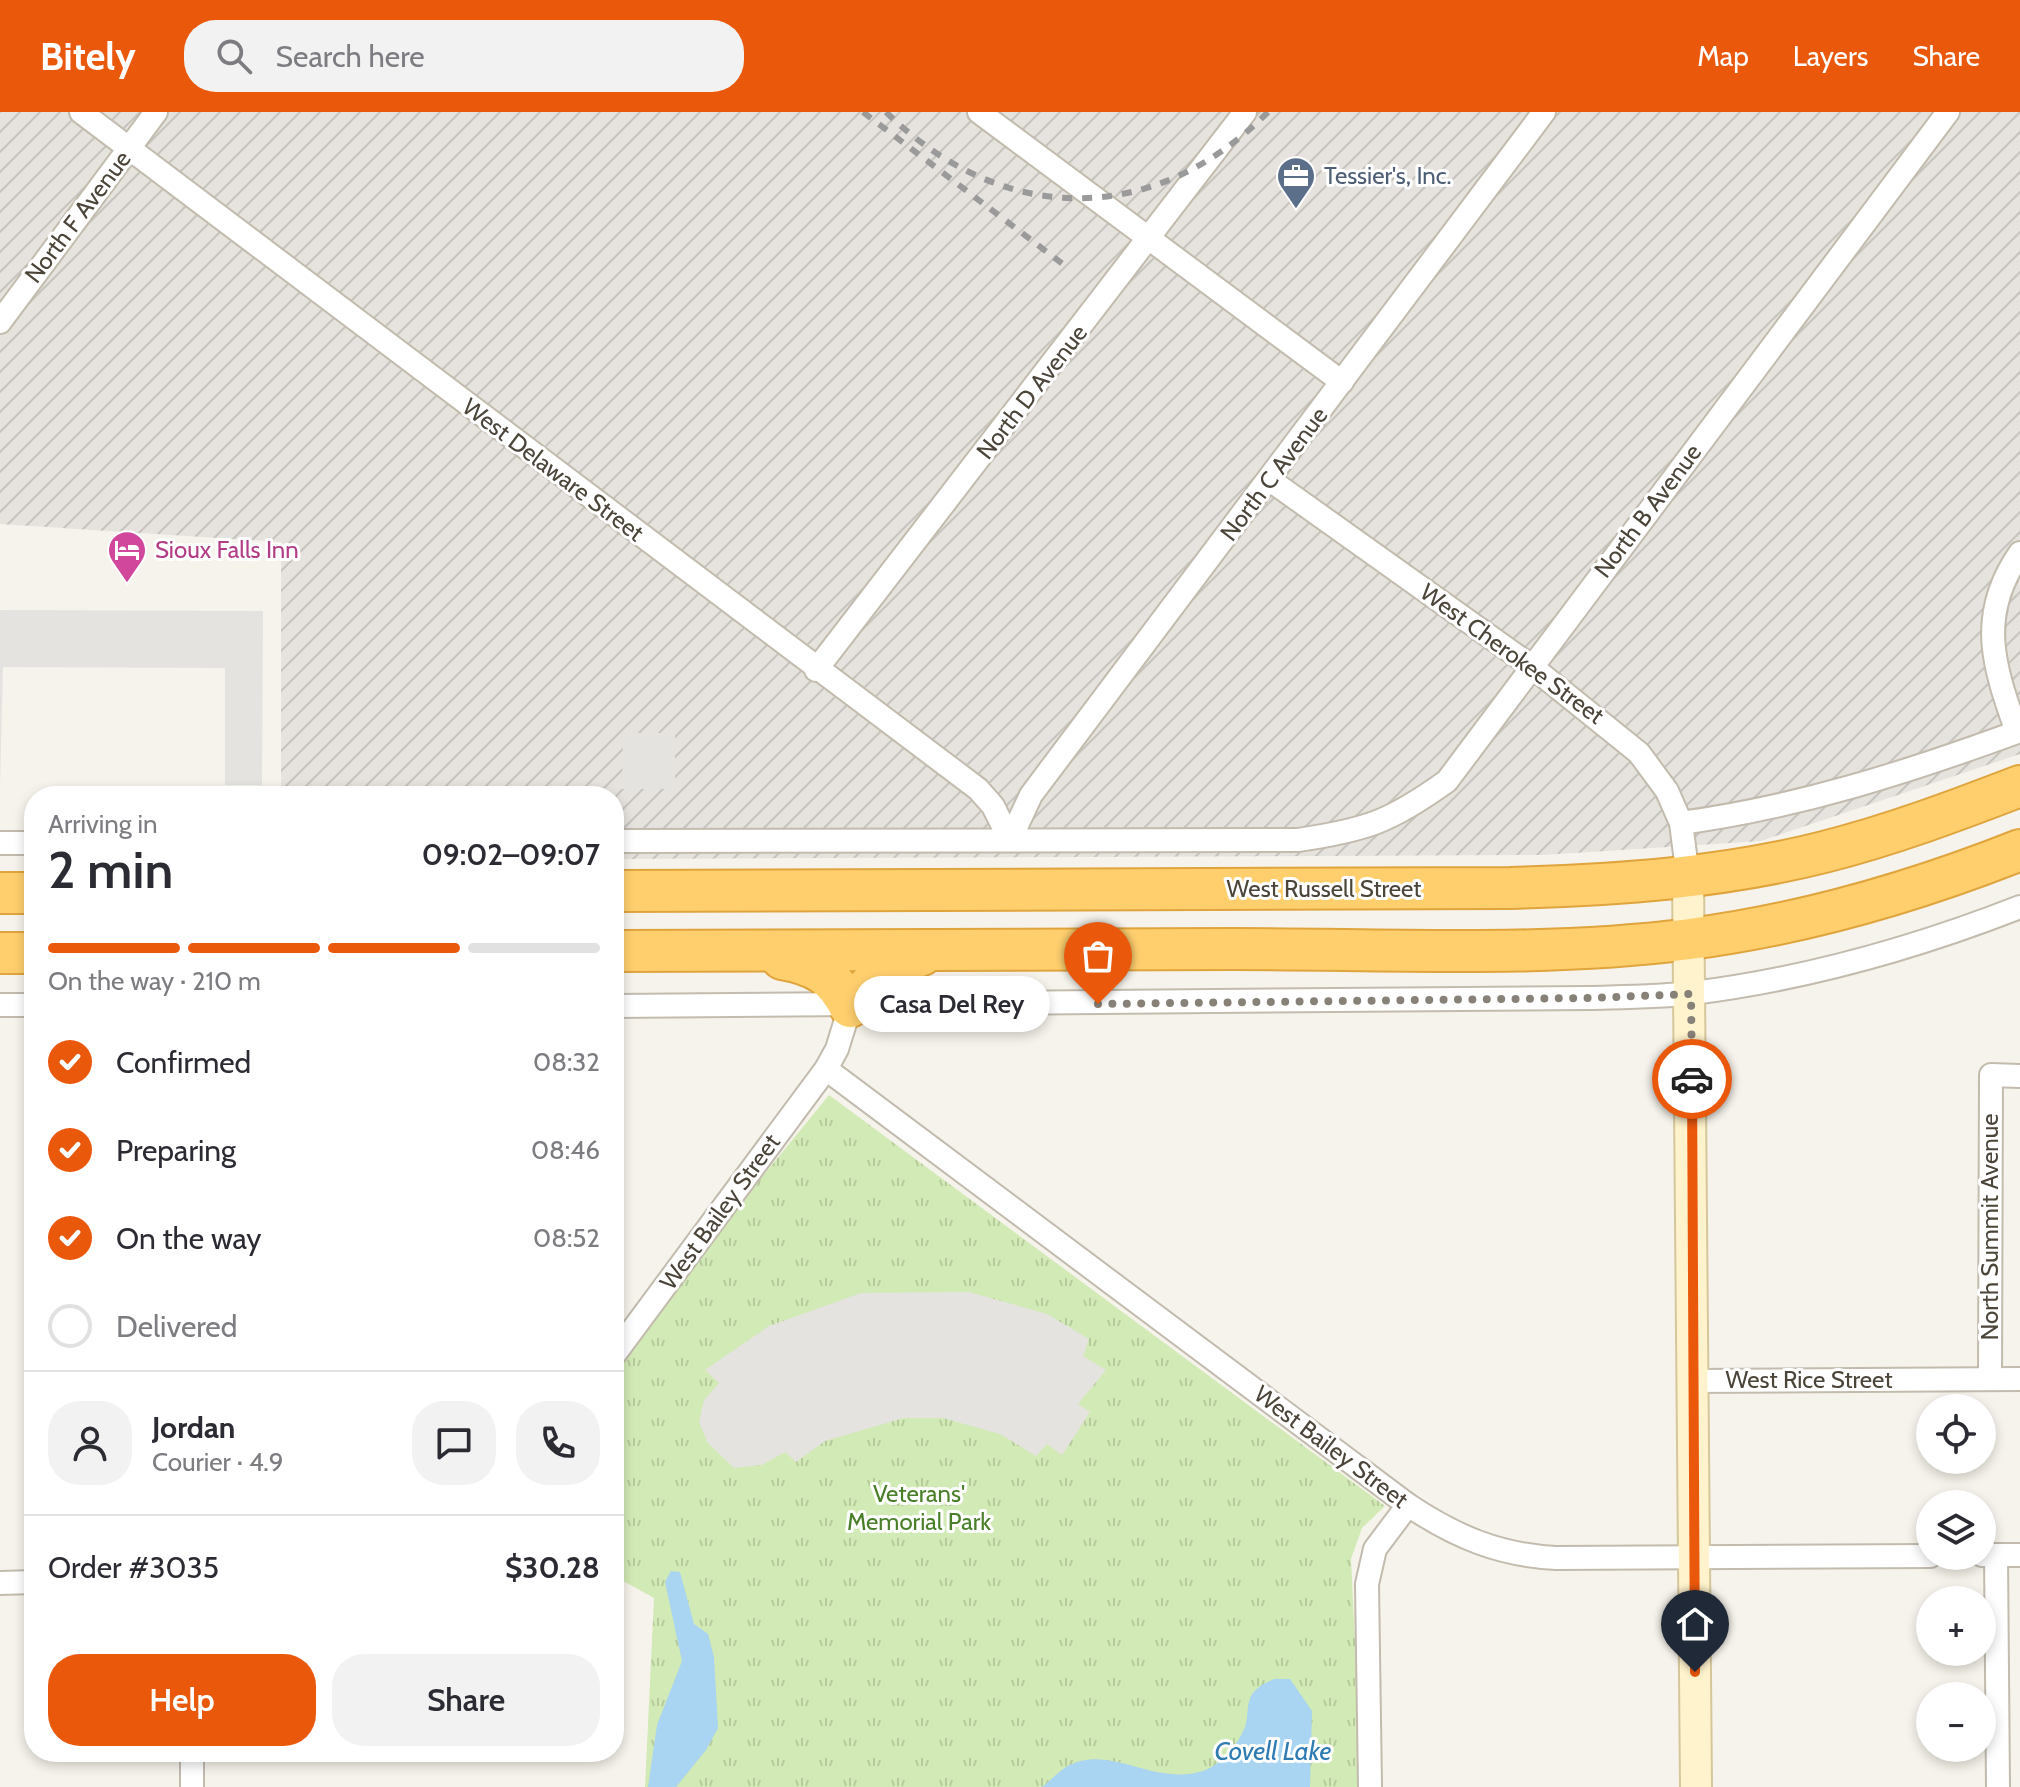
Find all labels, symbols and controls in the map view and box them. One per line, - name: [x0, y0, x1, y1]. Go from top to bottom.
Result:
- search box: [184, 20, 744, 92]
- text: Bitely: [40, 33, 136, 80]
- icon: search: [212, 34, 256, 78]
- text: Search here: [276, 38, 425, 75]
- text: Map: [1697, 39, 1749, 73]
- text: Layers: [1793, 39, 1868, 73]
- text: Share: [1912, 39, 1980, 73]
- street label: North F Avenue: [19, 145, 137, 288]
- office icon: Tessier's, Inc.: [1275, 155, 1317, 210]
- place label: Tessier's, Inc.: [1324, 161, 1452, 190]
- street label: North D Avenue: [970, 319, 1093, 465]
- street label: West Delaware Street: [457, 392, 650, 547]
- street label: North C Avenue: [1214, 401, 1333, 546]
- street label: North B Avenue: [1588, 438, 1707, 583]
- hotel icon: Sioux Falls Inn: [106, 529, 148, 584]
- place label: Sioux Falls Inn: [155, 535, 299, 564]
- street label: West Cherokee Street: [1415, 577, 1610, 730]
- text: Arriving in: [48, 808, 158, 840]
- text: 09:02–09:07: [422, 836, 600, 873]
- text: 2 min: [48, 838, 173, 901]
- street label: West Russell Street: [1227, 874, 1421, 903]
- pin: [1064, 922, 1132, 1004]
- icon: bag: [1076, 934, 1120, 978]
- text: On the way · 210 m: [48, 965, 261, 997]
- callout: Casa Del Rey: [854, 976, 1050, 1032]
- text: Casa Del Rey: [879, 988, 1025, 1020]
- courier: [1652, 1039, 1732, 1119]
- icon: check: [48, 1040, 92, 1084]
- text: Confirmed: [116, 1044, 251, 1081]
- text: 08:32: [533, 1046, 600, 1078]
- icon: car: [1670, 1057, 1714, 1101]
- street label: North Summit Avenue: [1975, 1113, 2004, 1341]
- icon: check: [48, 1128, 92, 1172]
- street label: West Bailey Street: [653, 1128, 786, 1295]
- text: Preparing: [116, 1132, 236, 1169]
- text: 08:46: [531, 1134, 600, 1166]
- icon: check: [48, 1216, 92, 1260]
- text: On the way: [116, 1220, 261, 1257]
- text: 08:52: [533, 1222, 600, 1254]
- text: Delivered: [116, 1308, 237, 1345]
- street label: West Rice Street: [1726, 1365, 1892, 1394]
- street label: West Bailey Street: [1249, 1379, 1414, 1514]
- map controls: [1916, 1394, 1996, 1762]
- button: locate: [1916, 1394, 1996, 1474]
- button: person: [48, 1401, 132, 1485]
- button: chat: [412, 1401, 496, 1485]
- button: phone: [516, 1401, 600, 1485]
- text: Jordan: [152, 1409, 235, 1446]
- text: Courier · 4.9: [152, 1446, 284, 1478]
- park label: Veterans' Memorial Park: [847, 1479, 991, 1536]
- button: layers: [1916, 1490, 1996, 1570]
- text: Order #3035: [48, 1549, 219, 1586]
- text: $30.28: [505, 1549, 600, 1586]
- button: +: [1916, 1586, 1996, 1666]
- pin: [1661, 1590, 1729, 1672]
- icon: home: [1673, 1602, 1717, 1646]
- button: Help: [48, 1654, 316, 1746]
- button: Share: [332, 1654, 600, 1746]
- button: −: [1916, 1682, 1996, 1762]
- water label: Covell Lake: [1215, 1735, 1332, 1767]

